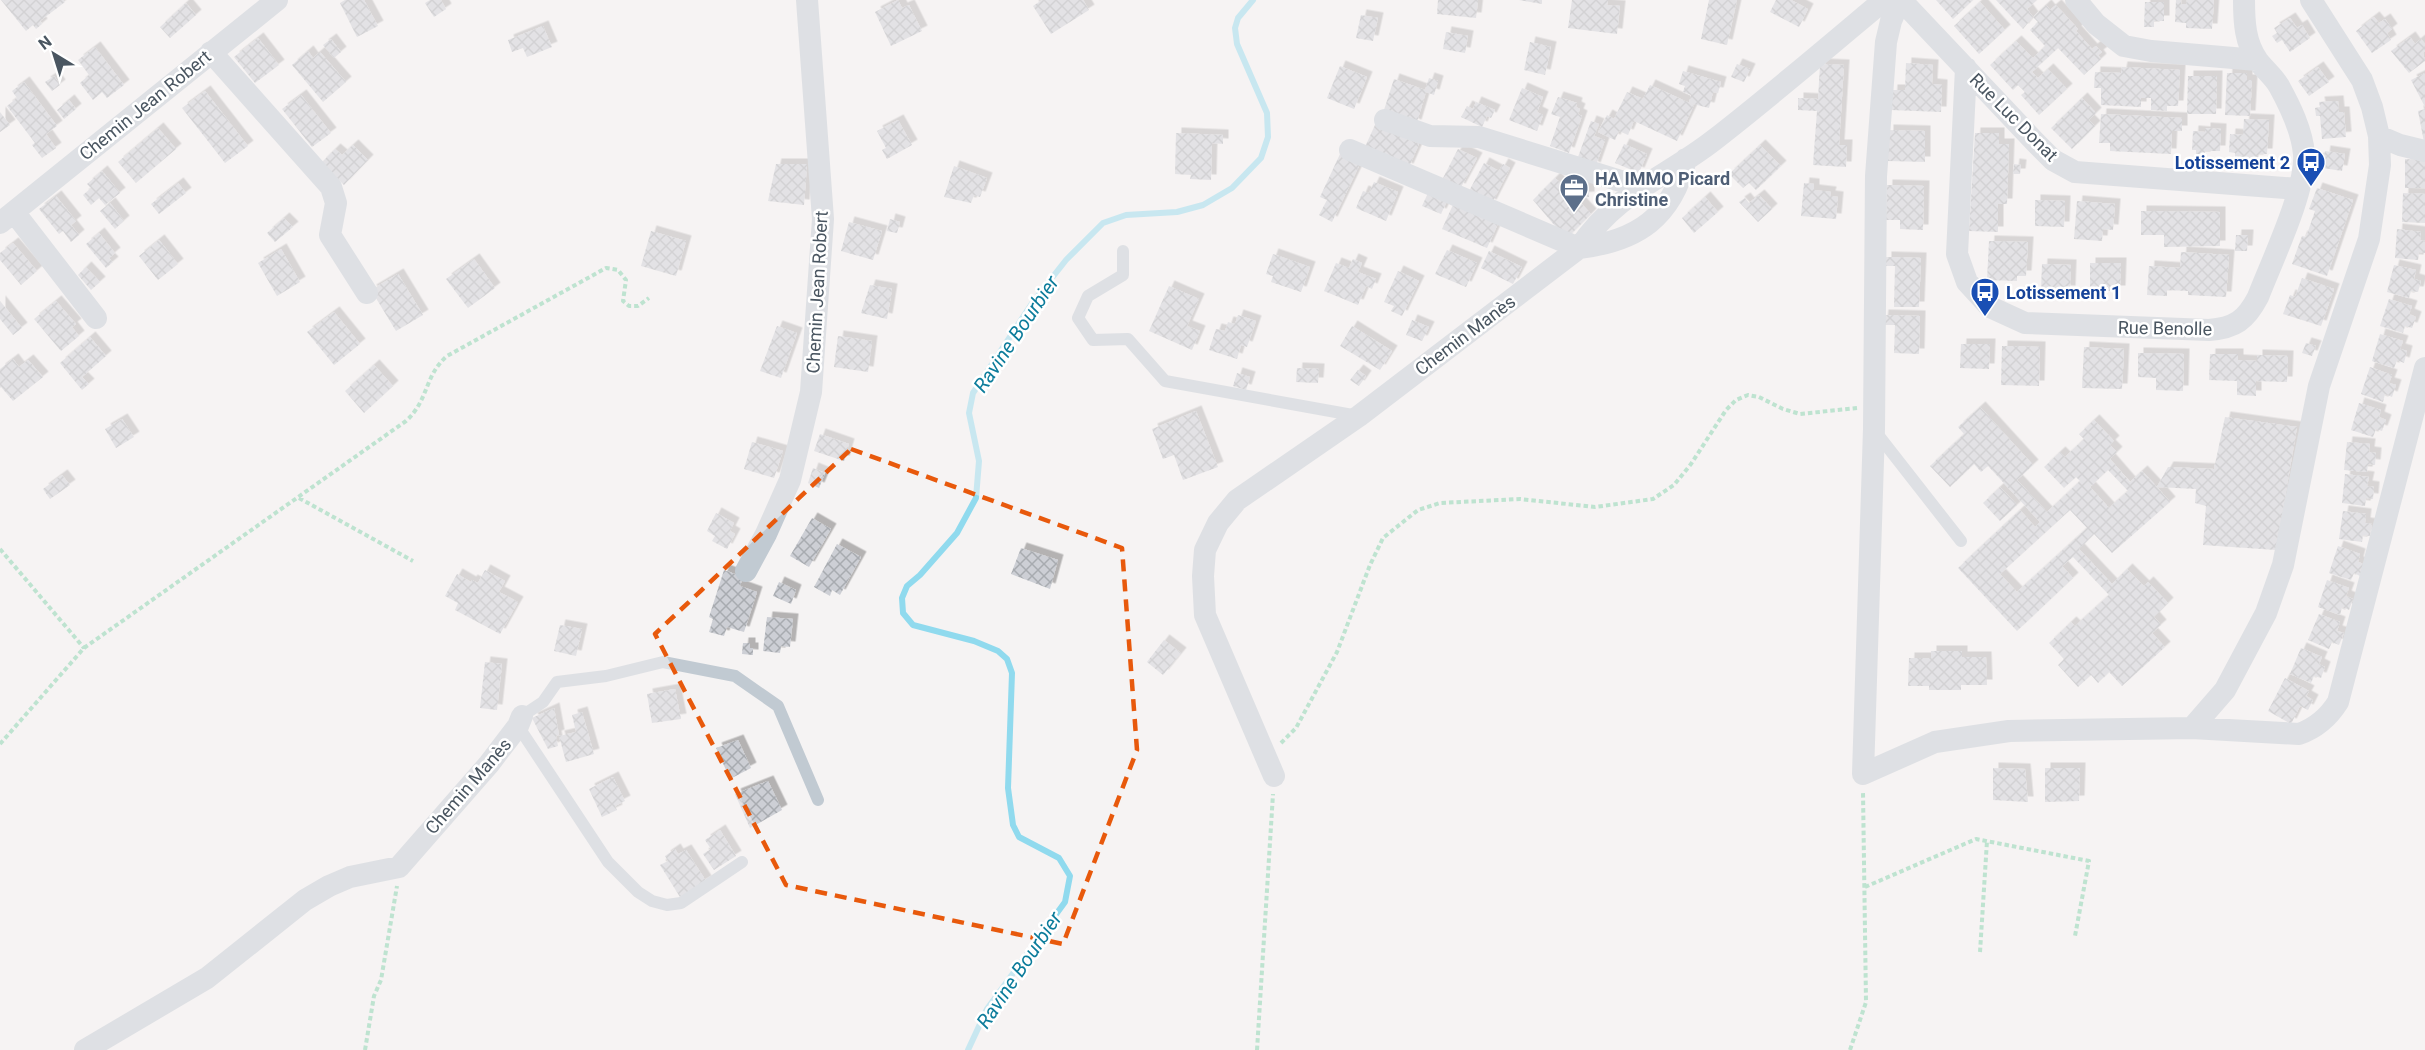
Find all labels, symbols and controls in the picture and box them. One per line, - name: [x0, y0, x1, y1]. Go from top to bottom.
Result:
- north arrow: [24, 24, 84, 84]
- text: N: [35, 32, 55, 54]
- street label: Chemin Jean Robert: [75, 46, 215, 164]
- street label: Rue Luc Donat: [1966, 69, 2062, 165]
- bus stop icon: Lotissement 2: [2295, 146, 2327, 188]
- place label: Lotissement 2: [2175, 152, 2290, 173]
- place label: HA IMMO Picard Christine: [1595, 168, 1730, 210]
- office icon: HA IMMO Picard Christine: [1558, 172, 1590, 214]
- street label: Chemin Jean Robert: [802, 210, 832, 374]
- water label: Ravine Bourbier: [968, 270, 1065, 397]
- bus stop icon: Lotissement 1: [1969, 276, 2001, 318]
- place label: Lotissement 1: [2006, 282, 2121, 303]
- street label: Chemin Manès: [1411, 290, 1519, 380]
- street label: Rue Benolle: [2118, 317, 2212, 339]
- street label: Chemin Manès: [421, 734, 515, 838]
- water label: Ravine Bourbier: [971, 906, 1068, 1033]

